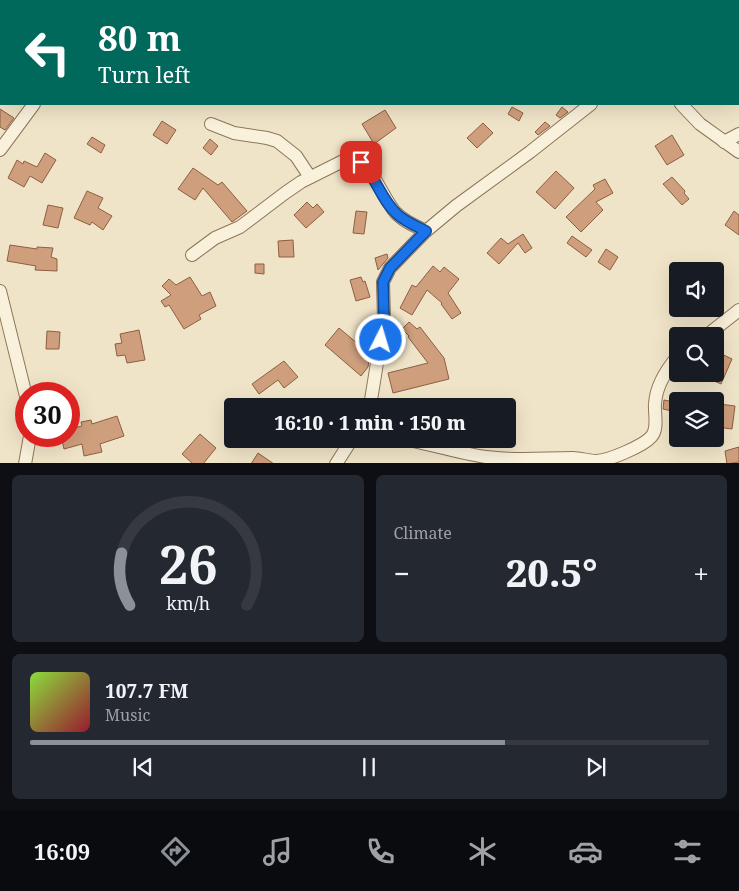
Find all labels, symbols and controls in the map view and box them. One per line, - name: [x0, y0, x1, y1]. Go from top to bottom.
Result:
- text: 80 m: [98, 14, 181, 61]
- icon: left: [15, 20, 80, 85]
- text: Turn left: [98, 59, 190, 89]
- pin: [340, 141, 382, 183]
- icon: arrive: [347, 148, 375, 176]
- map controls: [669, 262, 724, 447]
- button: sound: [669, 262, 724, 317]
- position arrow: [354, 313, 406, 365]
- button: search: [669, 327, 724, 382]
- speed limit sign: 30: [15, 382, 80, 447]
- button: layers: [669, 392, 724, 447]
- text: 16:10 · 1 min · 150 m: [274, 410, 466, 436]
- text: Climate: [394, 522, 452, 544]
- text: 26: [158, 528, 217, 599]
- text: 20.5°: [506, 546, 597, 598]
- text: −: [394, 554, 410, 592]
- text: +: [693, 554, 709, 592]
- text: km/h: [166, 591, 210, 615]
- text: 107.7 FM: [105, 678, 188, 704]
- text: Music: [105, 704, 150, 726]
- icon: previous: [129, 753, 157, 781]
- icon: pause: [355, 753, 383, 781]
- icon: next: [582, 753, 610, 781]
- icon: directions: [158, 834, 193, 869]
- icon: music: [260, 834, 295, 869]
- icon: phone: [363, 834, 398, 869]
- icon: climate: [465, 834, 500, 869]
- icon: car: [568, 834, 603, 869]
- icon: filters: [670, 834, 705, 869]
- text: 16:09: [34, 836, 90, 866]

